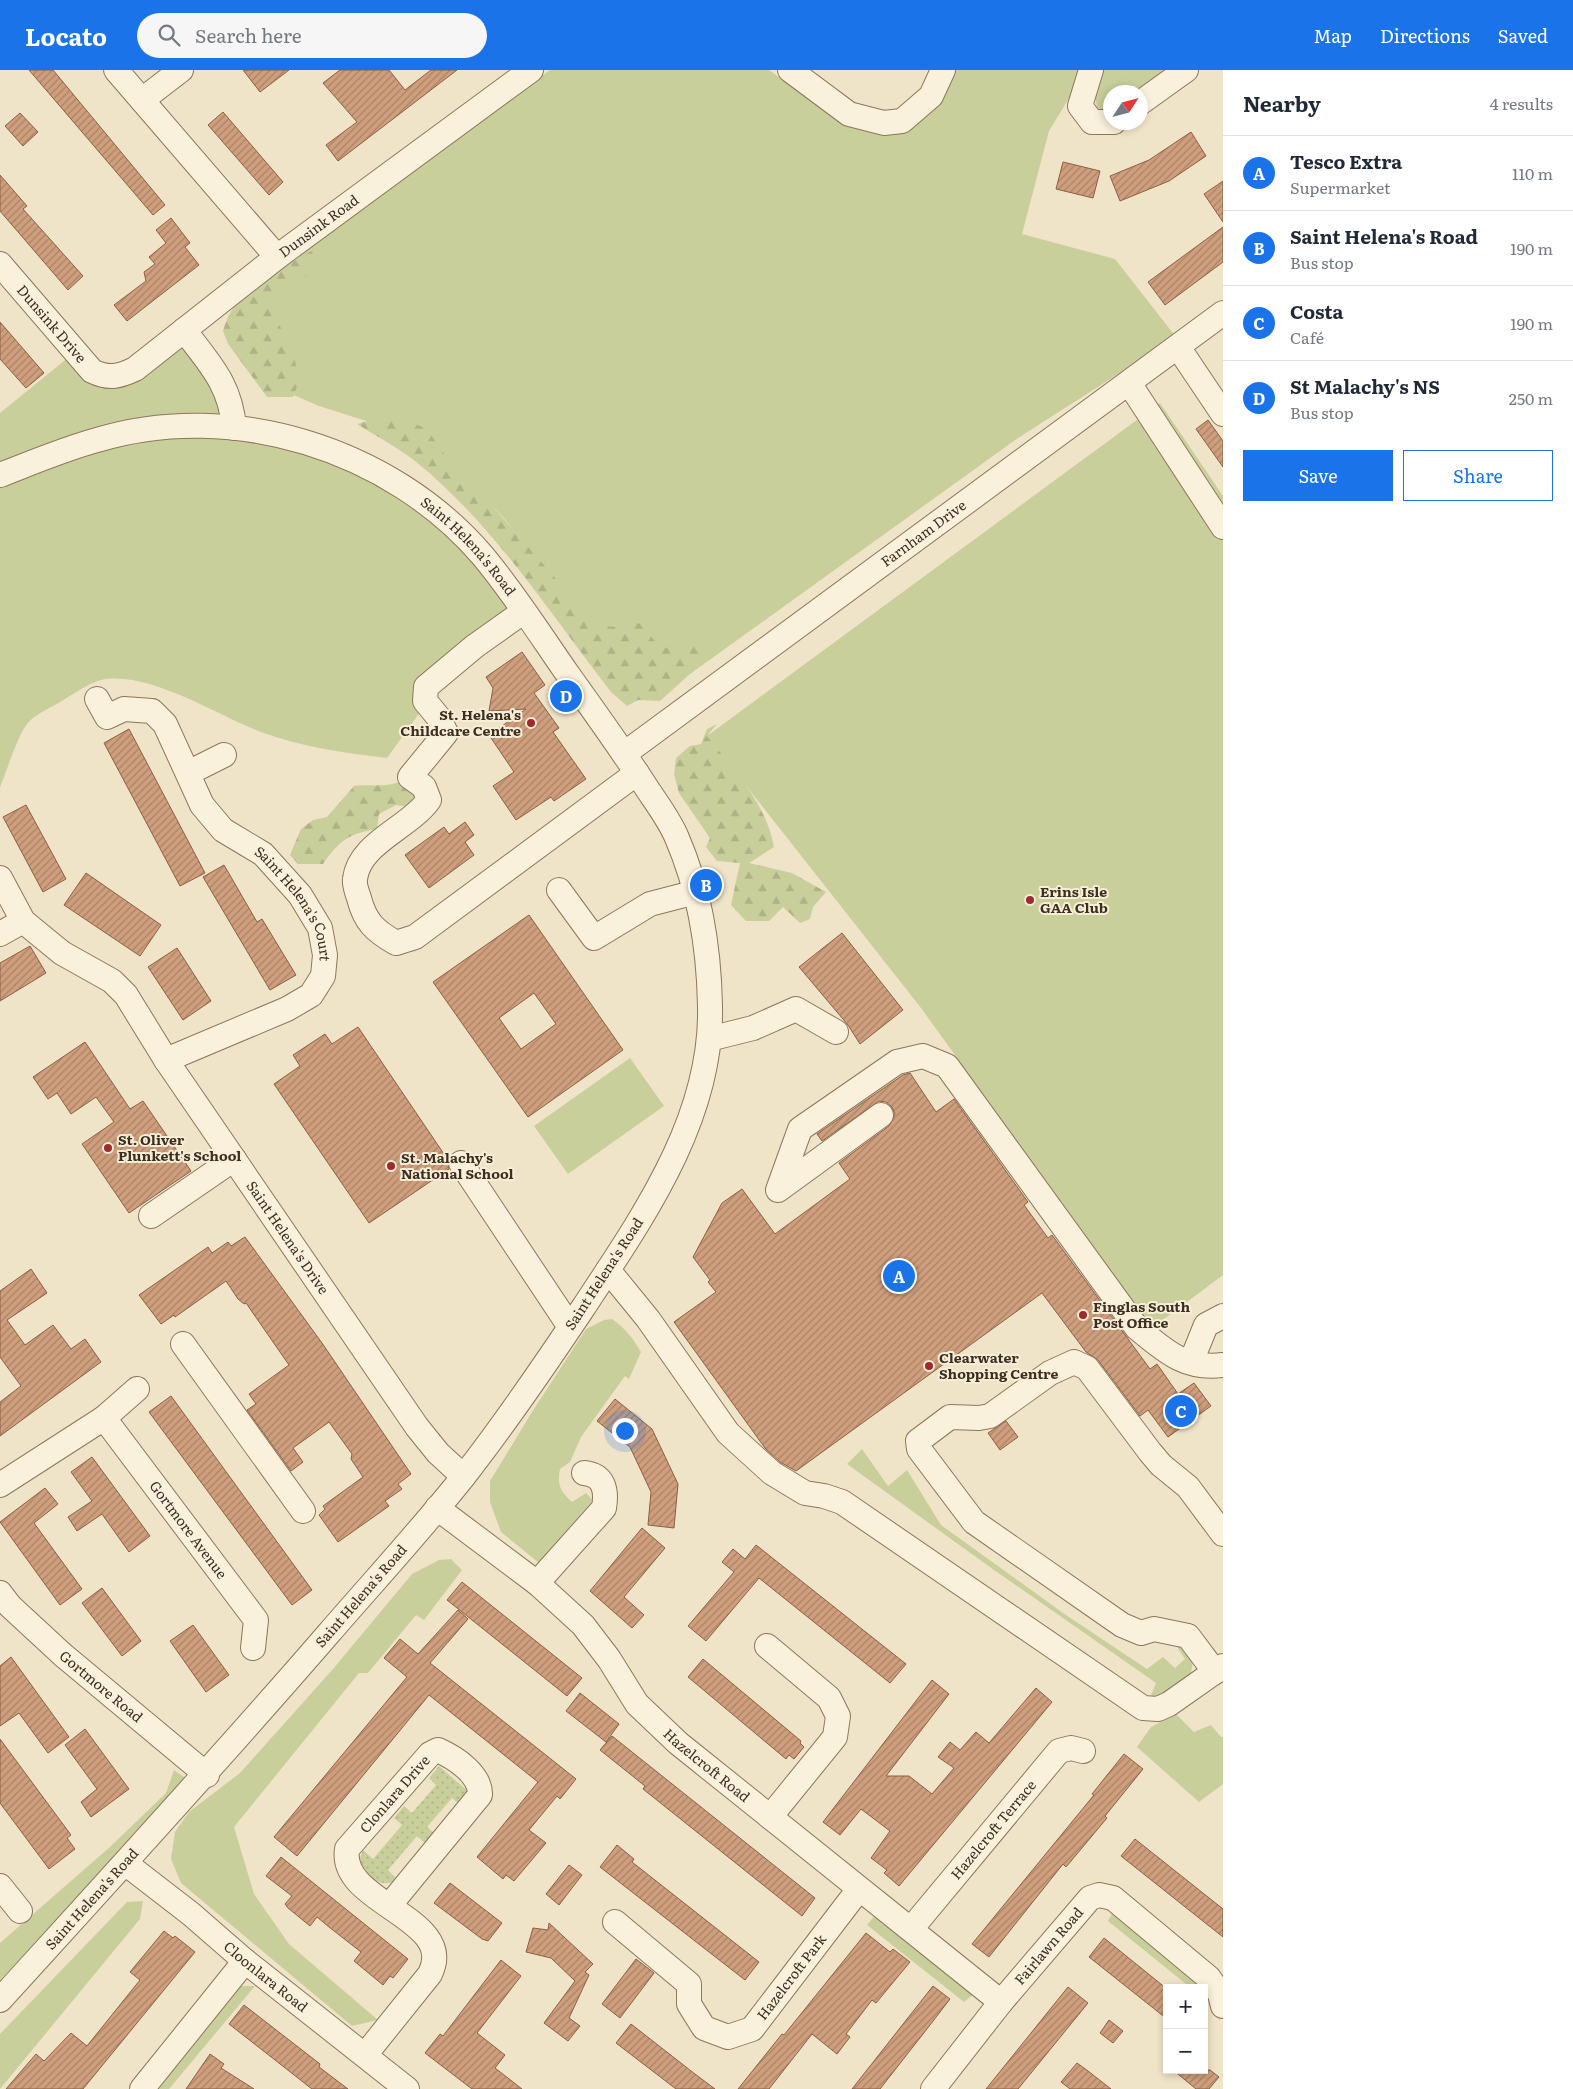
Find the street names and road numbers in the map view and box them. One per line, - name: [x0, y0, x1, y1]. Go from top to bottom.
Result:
- street label: Dunsink Road: [274, 189, 363, 261]
- street label: Dunsink Drive: [13, 280, 92, 367]
- street label: Saint Helena's Road: [417, 491, 521, 600]
- street label: Farnham Drive: [876, 495, 970, 571]
- street label: Saint Helena's Court: [252, 840, 336, 963]
- street label: Saint Helena's Drive: [243, 1177, 334, 1298]
- street label: Saint Helena's Road: [559, 1213, 647, 1334]
- street label: Gortmore Avenue: [146, 1476, 232, 1582]
- street label: Saint Helena's Road: [310, 1539, 411, 1651]
- street label: Gortmore Road: [56, 1645, 148, 1727]
- street label: Hazelcroft Road: [659, 1723, 755, 1806]
- street label: Clonlara Drive: [354, 1750, 434, 1837]
- street label: Hazelcroft Terrace: [945, 1775, 1040, 1883]
- street label: Saint Helena's Road: [40, 1843, 143, 1953]
- street label: Fairlawn Road: [1009, 1902, 1087, 1989]
- street label: Hazelcroft Park: [752, 1929, 830, 2024]
- street label: Cloonlara Road: [220, 1936, 313, 2016]

